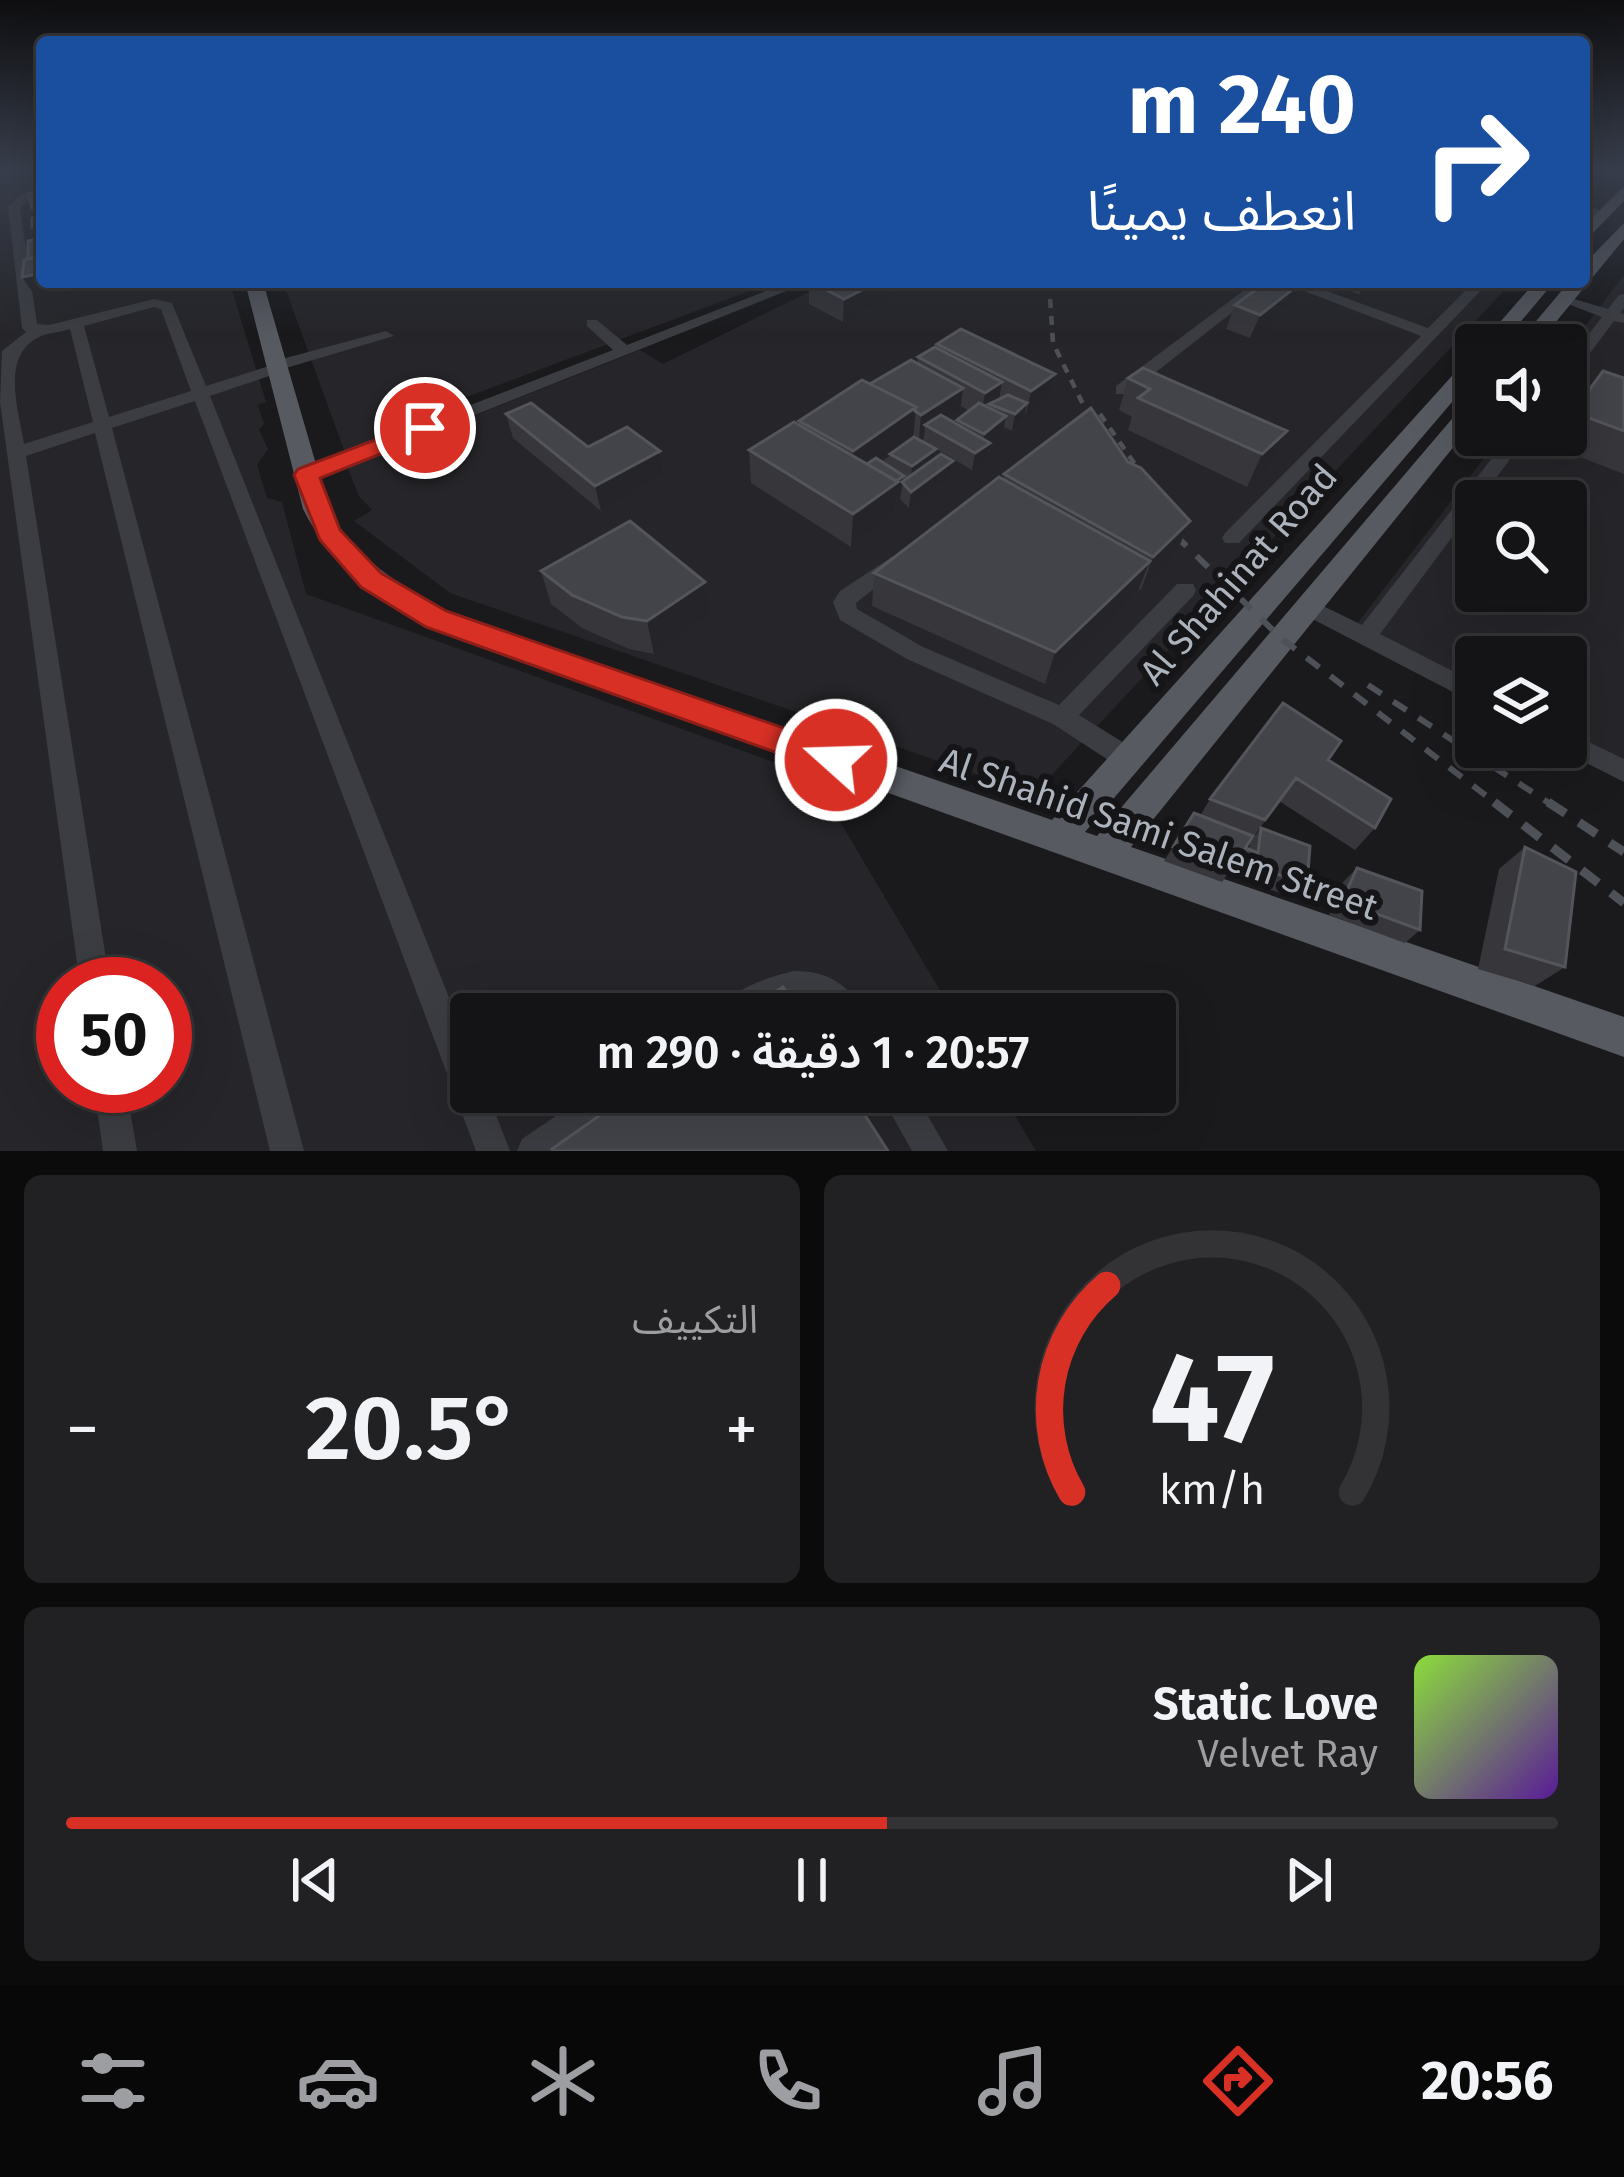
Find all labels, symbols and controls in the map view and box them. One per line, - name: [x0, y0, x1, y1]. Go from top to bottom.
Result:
- text: 240 m: [1128, 54, 1356, 155]
- icon: right: [1398, 84, 1554, 240]
- text: انعطف يمينًا: [1087, 180, 1356, 244]
- map controls: [1455, 324, 1587, 768]
- button: sound: [1455, 324, 1587, 456]
- pin: [374, 377, 476, 479]
- icon: arrive: [392, 395, 458, 461]
- street label: Al Shahinat Road: [1131, 455, 1347, 694]
- button: search: [1455, 480, 1587, 612]
- button: layers: [1455, 636, 1587, 768]
- position arrow: [773, 697, 899, 823]
- street label: Al Shahid Sami Salem Street: [934, 738, 1383, 930]
- speed limit sign: 50: [36, 957, 192, 1113]
- text: 20:57 · 1 دقيقة · 290 m: [597, 1026, 1029, 1080]
- text: التكييف: [632, 1297, 758, 1343]
- text: 47: [1149, 1324, 1275, 1474]
- text: 20.5°: [305, 1375, 519, 1483]
- text: −: [66, 1390, 99, 1469]
- text: +: [725, 1390, 758, 1469]
- text: km/h: [1159, 1464, 1265, 1515]
- text: Static Love: [1153, 1677, 1378, 1731]
- text: Velvet Ray: [1197, 1731, 1378, 1777]
- icon: previous: [282, 1847, 348, 1913]
- icon: pause: [779, 1847, 845, 1913]
- icon: next: [1276, 1847, 1342, 1913]
- icon: filters: [71, 2039, 155, 2123]
- icon: car: [296, 2039, 380, 2123]
- icon: climate: [521, 2039, 605, 2123]
- icon: phone: [746, 2039, 830, 2123]
- icon: music: [971, 2039, 1055, 2123]
- icon: directions: [1196, 2039, 1280, 2123]
- text: 20:56: [1421, 2049, 1553, 2113]

